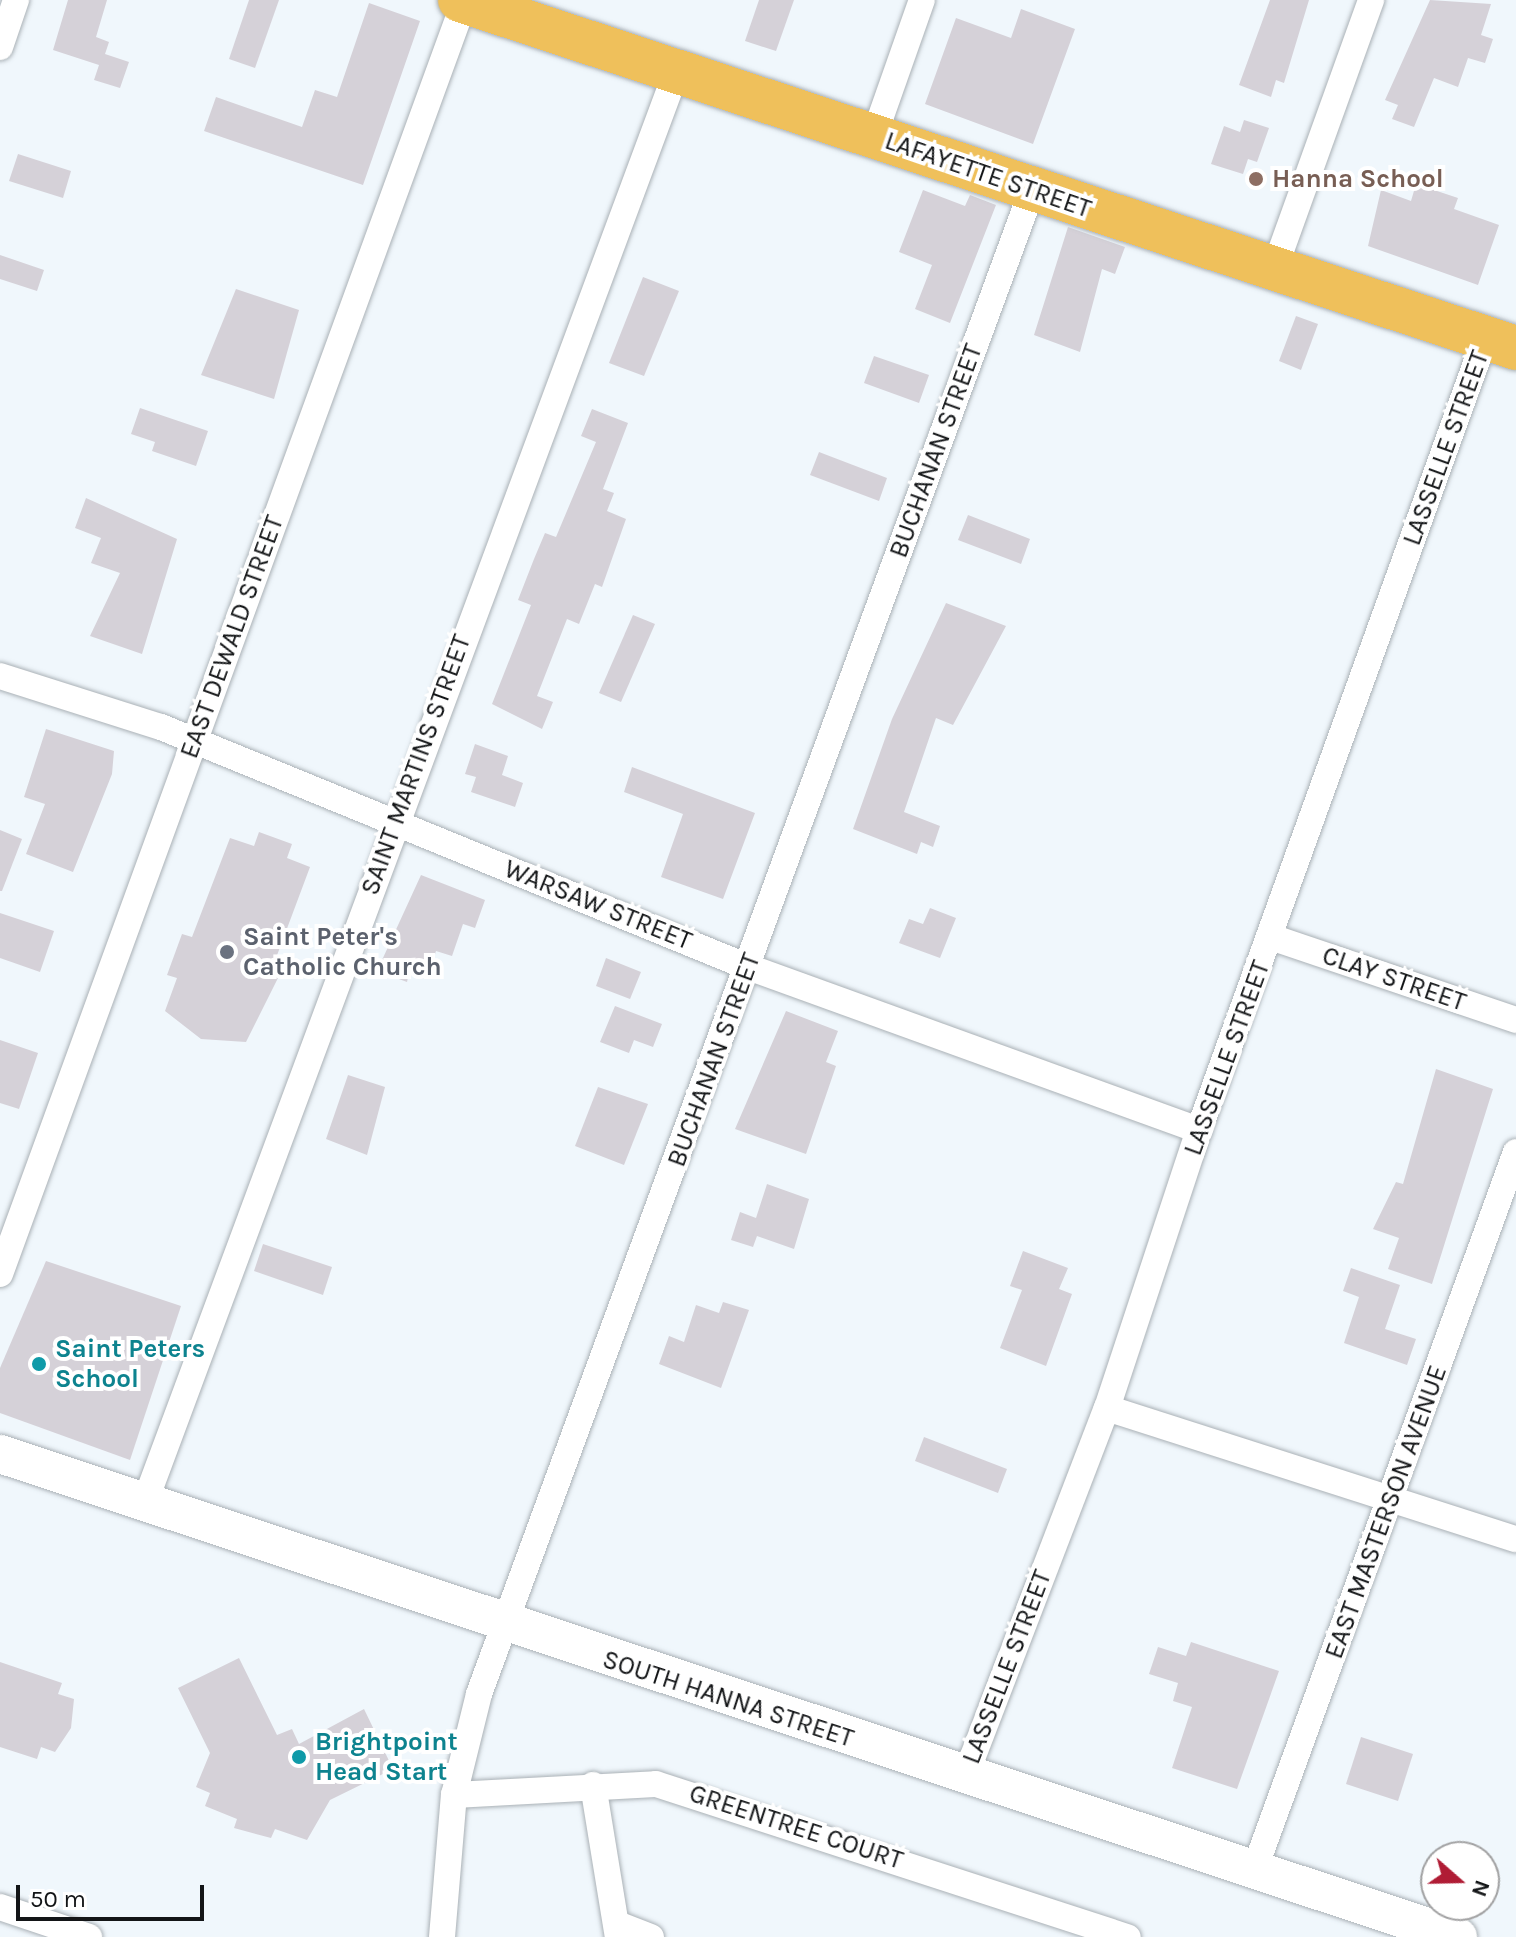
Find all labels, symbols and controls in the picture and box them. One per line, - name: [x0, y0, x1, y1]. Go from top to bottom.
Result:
- street label: LAFAYETTE STREET: [881, 125, 1095, 225]
- place label: Hanna School: [1272, 163, 1444, 195]
- marker: Hanna School: [1247, 170, 1265, 188]
- street label: BUCHANAN STREET: [883, 340, 989, 562]
- street label: LASSELLE STREET: [1396, 346, 1496, 550]
- street label: EAST DEWALD STREET: [174, 511, 290, 763]
- street label: SAINT MARTINS STREET: [354, 631, 478, 899]
- street label: WARSAW STREET: [500, 853, 696, 957]
- place label: Saint Peter's Catholic Church: [243, 921, 442, 982]
- street label: CLAY STREET: [1318, 940, 1470, 1018]
- marker: Saint Peter's Catholic Church: [218, 943, 236, 961]
- street label: BUCHANAN STREET: [661, 949, 767, 1171]
- street label: LASSELLE STREET: [1177, 956, 1277, 1160]
- place label: Saint Peters School: [55, 1333, 205, 1394]
- marker: Saint Peters School: [30, 1355, 48, 1373]
- street label: EAST MASTERSON AVENUE: [1318, 1361, 1454, 1663]
- street label: LASSELLE STREET: [956, 1566, 1058, 1768]
- street label: SOUTH HANNA STREET: [599, 1644, 857, 1754]
- place label: Brightpoint Head Start: [315, 1726, 458, 1788]
- marker: Brightpoint Head Start: [290, 1748, 308, 1766]
- street label: GREENTREE COURT: [685, 1778, 907, 1876]
- north arrow: [1420, 1841, 1500, 1921]
- scale bar: [20, 1869, 208, 1919]
- text: N: [1466, 1877, 1496, 1900]
- text: 50 m: [30, 1885, 86, 1913]

